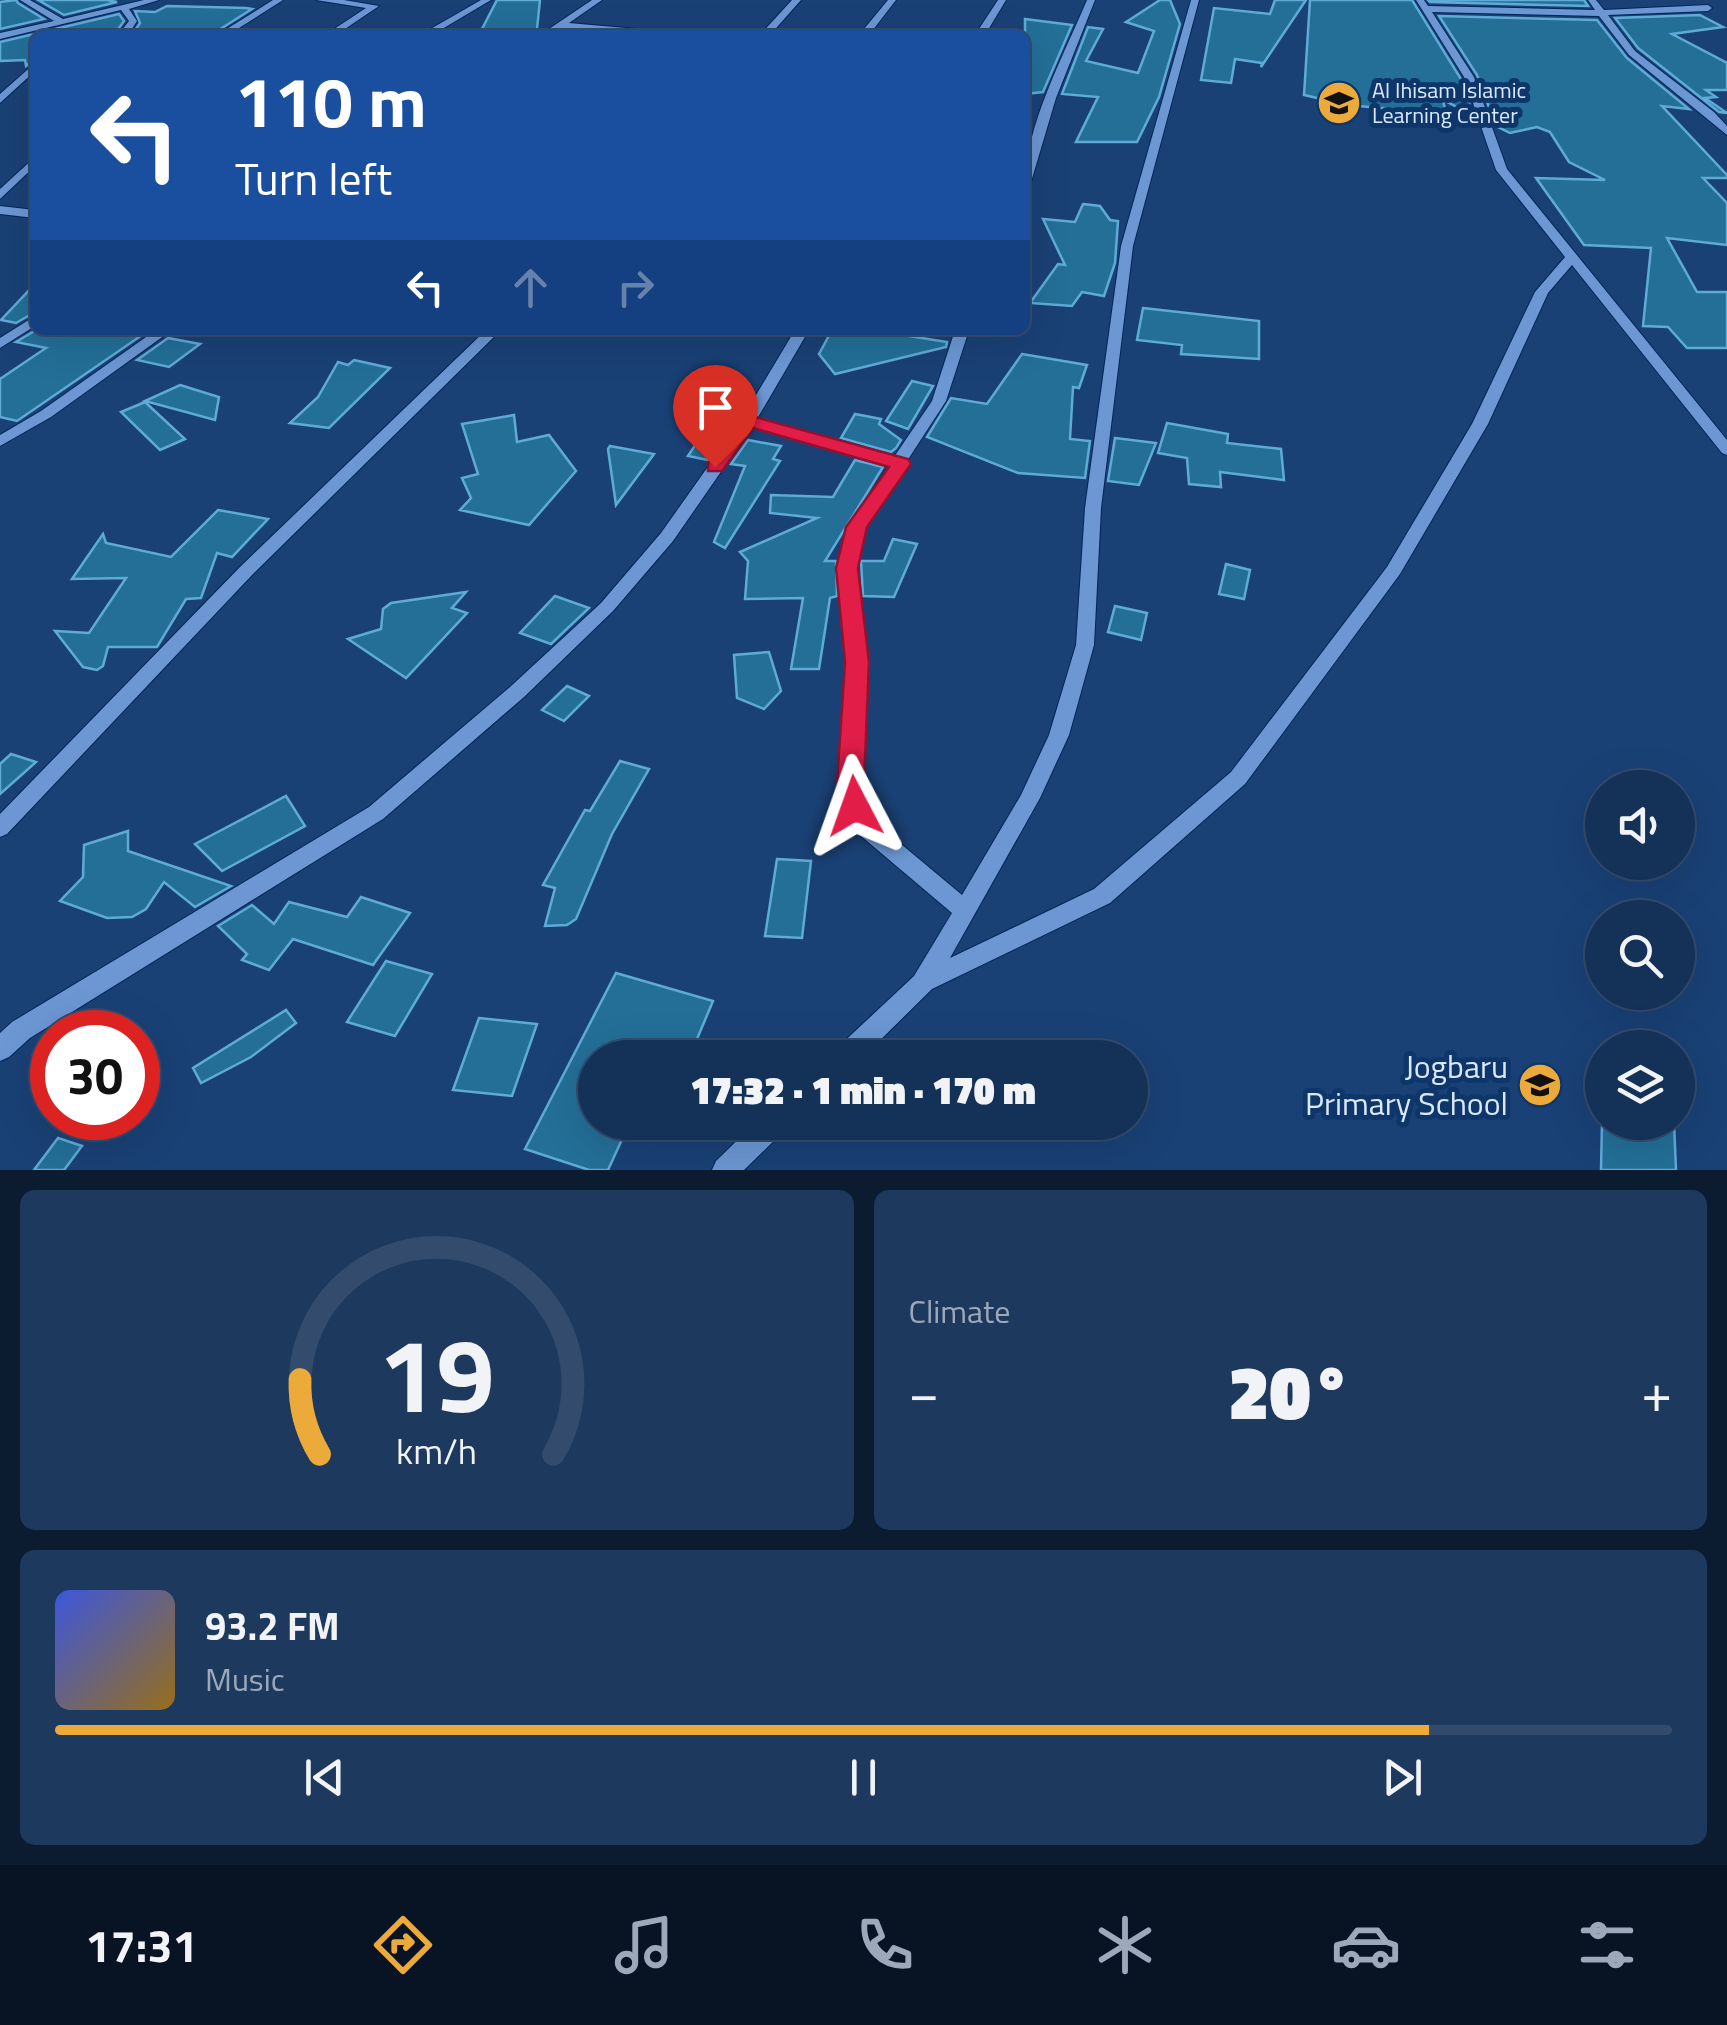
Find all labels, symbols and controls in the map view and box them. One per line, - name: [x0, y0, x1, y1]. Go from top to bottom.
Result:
- text: 110 m: [235, 48, 427, 154]
- icon: left: [70, 70, 200, 200]
- place label: Al Ihisam Islamic Learning Center: [1372, 73, 1526, 132]
- school or university icon: Al Ihisam Islamic Learning Center: [1316, 80, 1362, 126]
- text: Turn left: [235, 144, 392, 212]
- icon: left: [398, 260, 453, 315]
- icon: ahead: [503, 260, 558, 315]
- icon: right: [608, 260, 663, 315]
- pin: [673, 365, 758, 468]
- icon: arrive: [688, 380, 743, 435]
- position arrow: [803, 754, 907, 858]
- map controls: [1585, 770, 1695, 1140]
- button: sound: [1585, 770, 1695, 880]
- button: search: [1585, 900, 1695, 1010]
- speed limit sign: 30: [30, 1010, 160, 1140]
- button: layers: [1585, 1030, 1695, 1140]
- place label: Jogbaru Primary School: [1305, 1042, 1508, 1127]
- text: 17:32 · 1 min · 170 m: [690, 1061, 1036, 1119]
- school or university icon: Jogbaru Primary School: [1517, 1062, 1563, 1108]
- text: Climate: [909, 1287, 1010, 1335]
- text: 19: [379, 1294, 495, 1452]
- text: 20°: [1228, 1334, 1352, 1448]
- text: −: [909, 1350, 939, 1433]
- text: +: [1641, 1350, 1672, 1433]
- text: km/h: [396, 1423, 477, 1478]
- text: 93.2 FM: [205, 1597, 340, 1655]
- text: Music: [205, 1655, 285, 1703]
- icon: previous: [297, 1750, 352, 1805]
- icon: pause: [836, 1750, 891, 1805]
- icon: next: [1375, 1750, 1430, 1805]
- icon: directions: [368, 1910, 438, 1980]
- icon: music: [609, 1910, 679, 1980]
- icon: phone: [850, 1910, 920, 1980]
- icon: climate: [1090, 1910, 1160, 1980]
- icon: car: [1331, 1910, 1401, 1980]
- icon: filters: [1572, 1910, 1642, 1980]
- text: 17:31: [85, 1911, 198, 1979]

